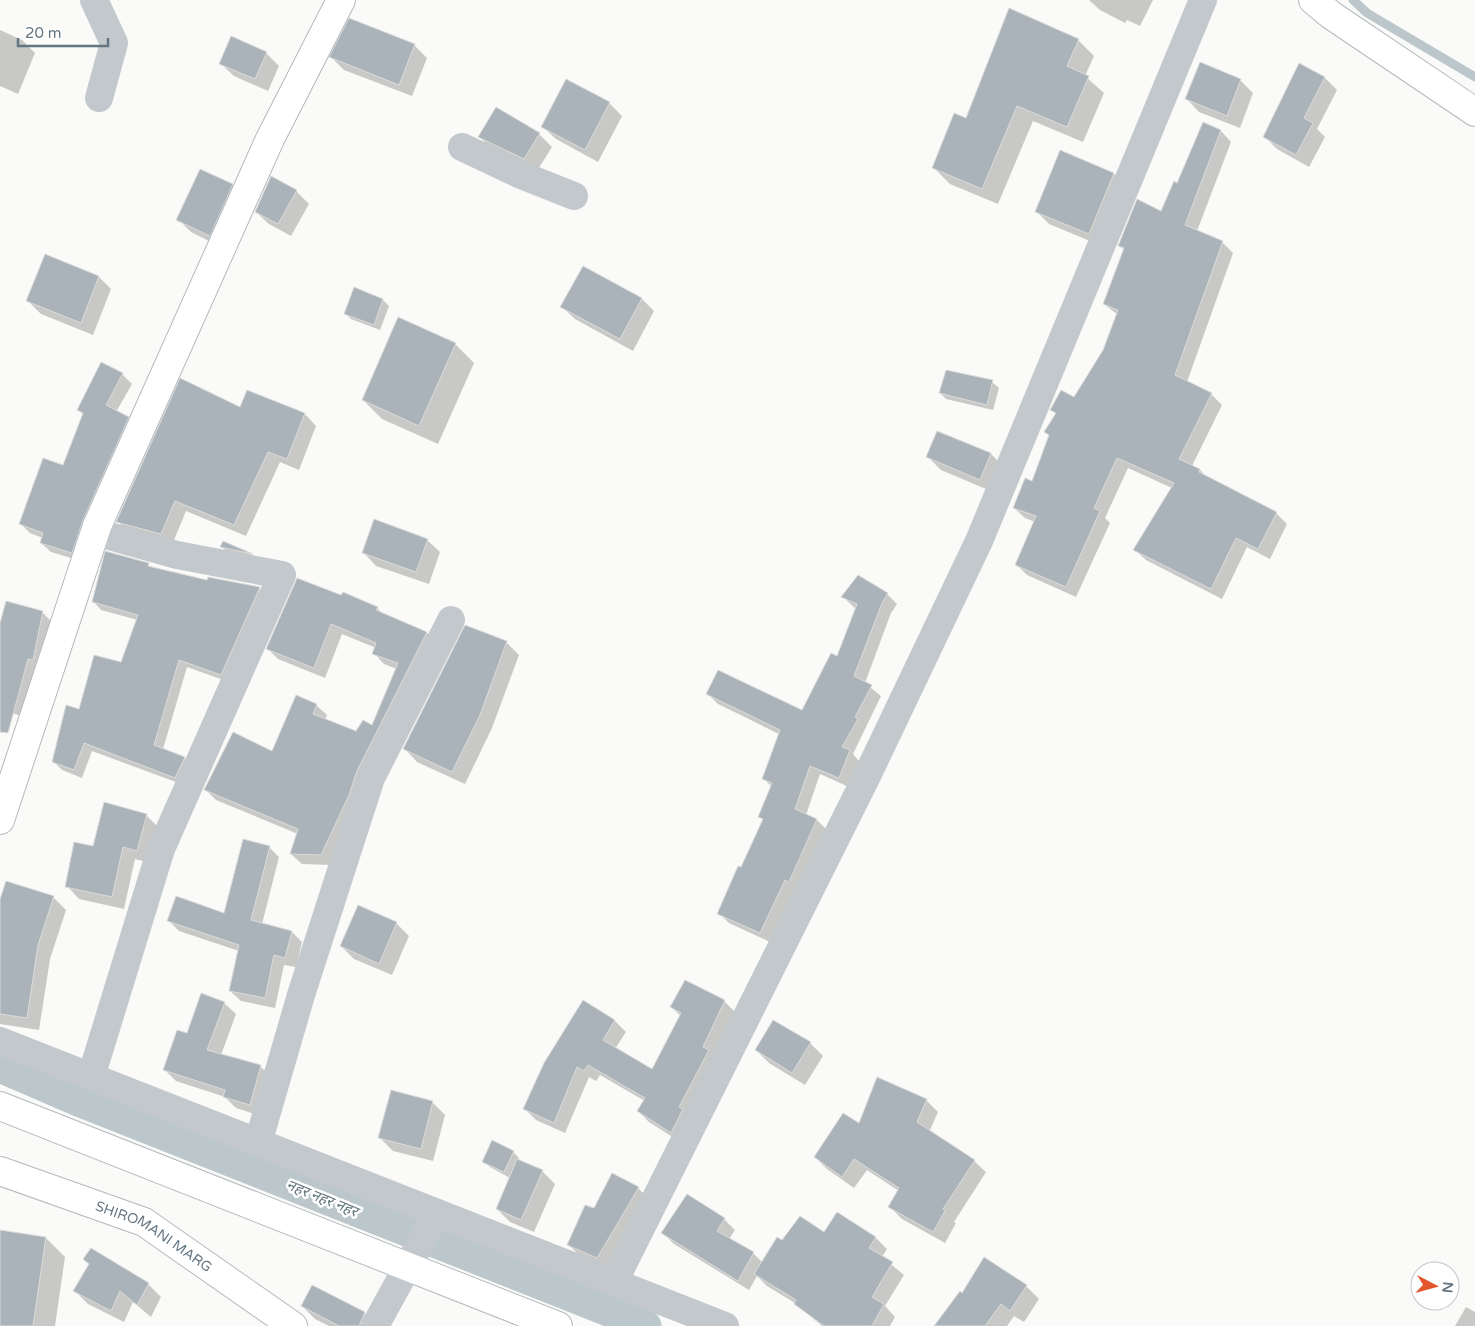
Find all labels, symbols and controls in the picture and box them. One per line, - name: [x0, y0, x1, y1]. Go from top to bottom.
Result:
- scale bar: [18, 15, 108, 47]
- text: 20 m: [25, 24, 62, 42]
- water label: नहर नहर नहर: [284, 1176, 363, 1221]
- street label: SHIROMANI MARG: [93, 1197, 215, 1275]
- north arrow: [1410, 1261, 1460, 1311]
- text: N: [1438, 1281, 1456, 1294]

